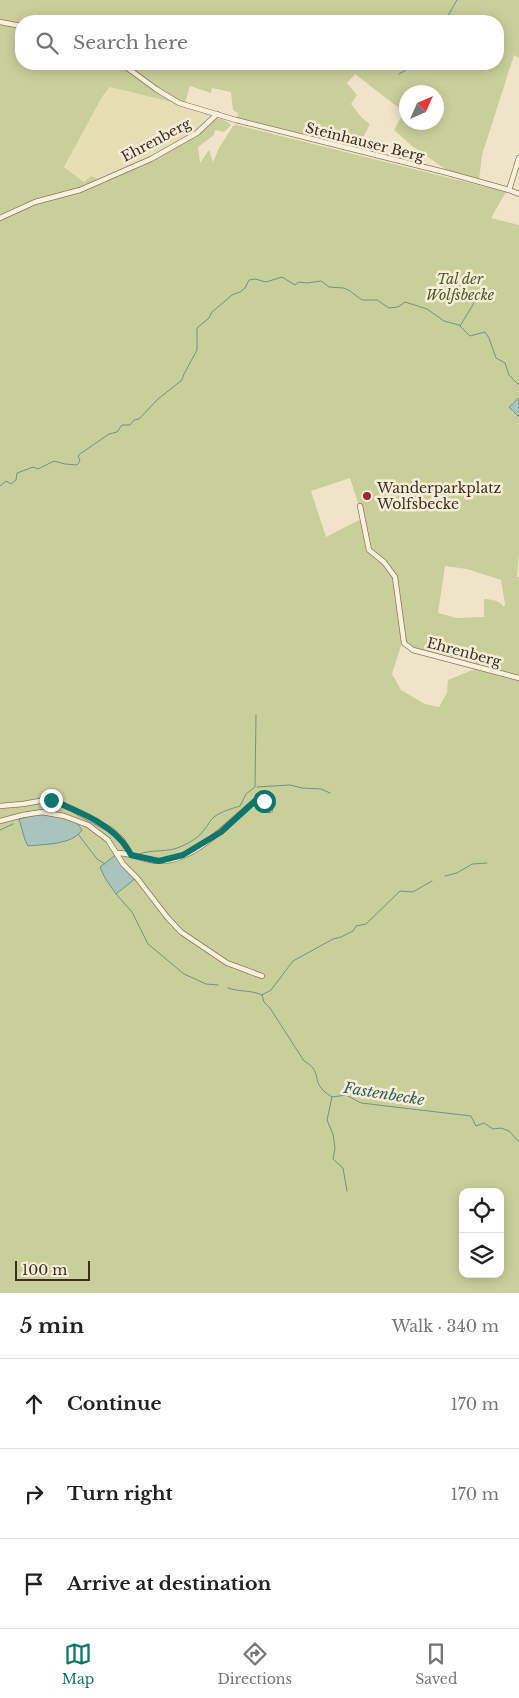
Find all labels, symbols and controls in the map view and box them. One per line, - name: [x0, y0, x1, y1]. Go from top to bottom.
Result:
- search box: [15, 15, 504, 70]
- icon: search: [33, 29, 61, 57]
- text: Search here: [73, 31, 188, 54]
- north arrow: [399, 85, 444, 130]
- street label: Ehrenberg: [118, 114, 194, 166]
- street label: Steinhauser Berg: [304, 119, 427, 166]
- park label: Tal der Wolfsbecke: [426, 270, 495, 304]
- place label: Wanderparkplatz Wolfsbecke: [376, 479, 501, 513]
- marker: Wanderparkplatz Wolfsbecke: [361, 490, 373, 502]
- street label: Ehrenberg: [425, 633, 504, 671]
- route end: [40, 789, 63, 812]
- route start: [253, 790, 276, 813]
- water label: Fastenbecke: [341, 1078, 426, 1109]
- map controls: [459, 1188, 504, 1278]
- button: locate: [459, 1188, 504, 1233]
- button: layers: [459, 1233, 504, 1278]
- scale bar: [15, 1258, 90, 1281]
- text: 100 m: [22, 1261, 67, 1279]
- text: 5 min: [20, 1313, 84, 1339]
- text: Walk · 340 m: [392, 1316, 499, 1336]
- icon: ahead: [20, 1390, 48, 1418]
- text: Continue: [67, 1392, 162, 1415]
- text: 170 m: [451, 1394, 499, 1414]
- icon: right: [20, 1480, 48, 1508]
- text: Turn right: [67, 1482, 173, 1505]
- text: 170 m: [451, 1484, 499, 1504]
- icon: arrive: [20, 1570, 48, 1598]
- text: Arrive at destination: [67, 1572, 271, 1595]
- tab: Map: [62, 1640, 94, 1688]
- tab: Directions: [217, 1640, 292, 1688]
- tab: Saved: [415, 1640, 457, 1688]

